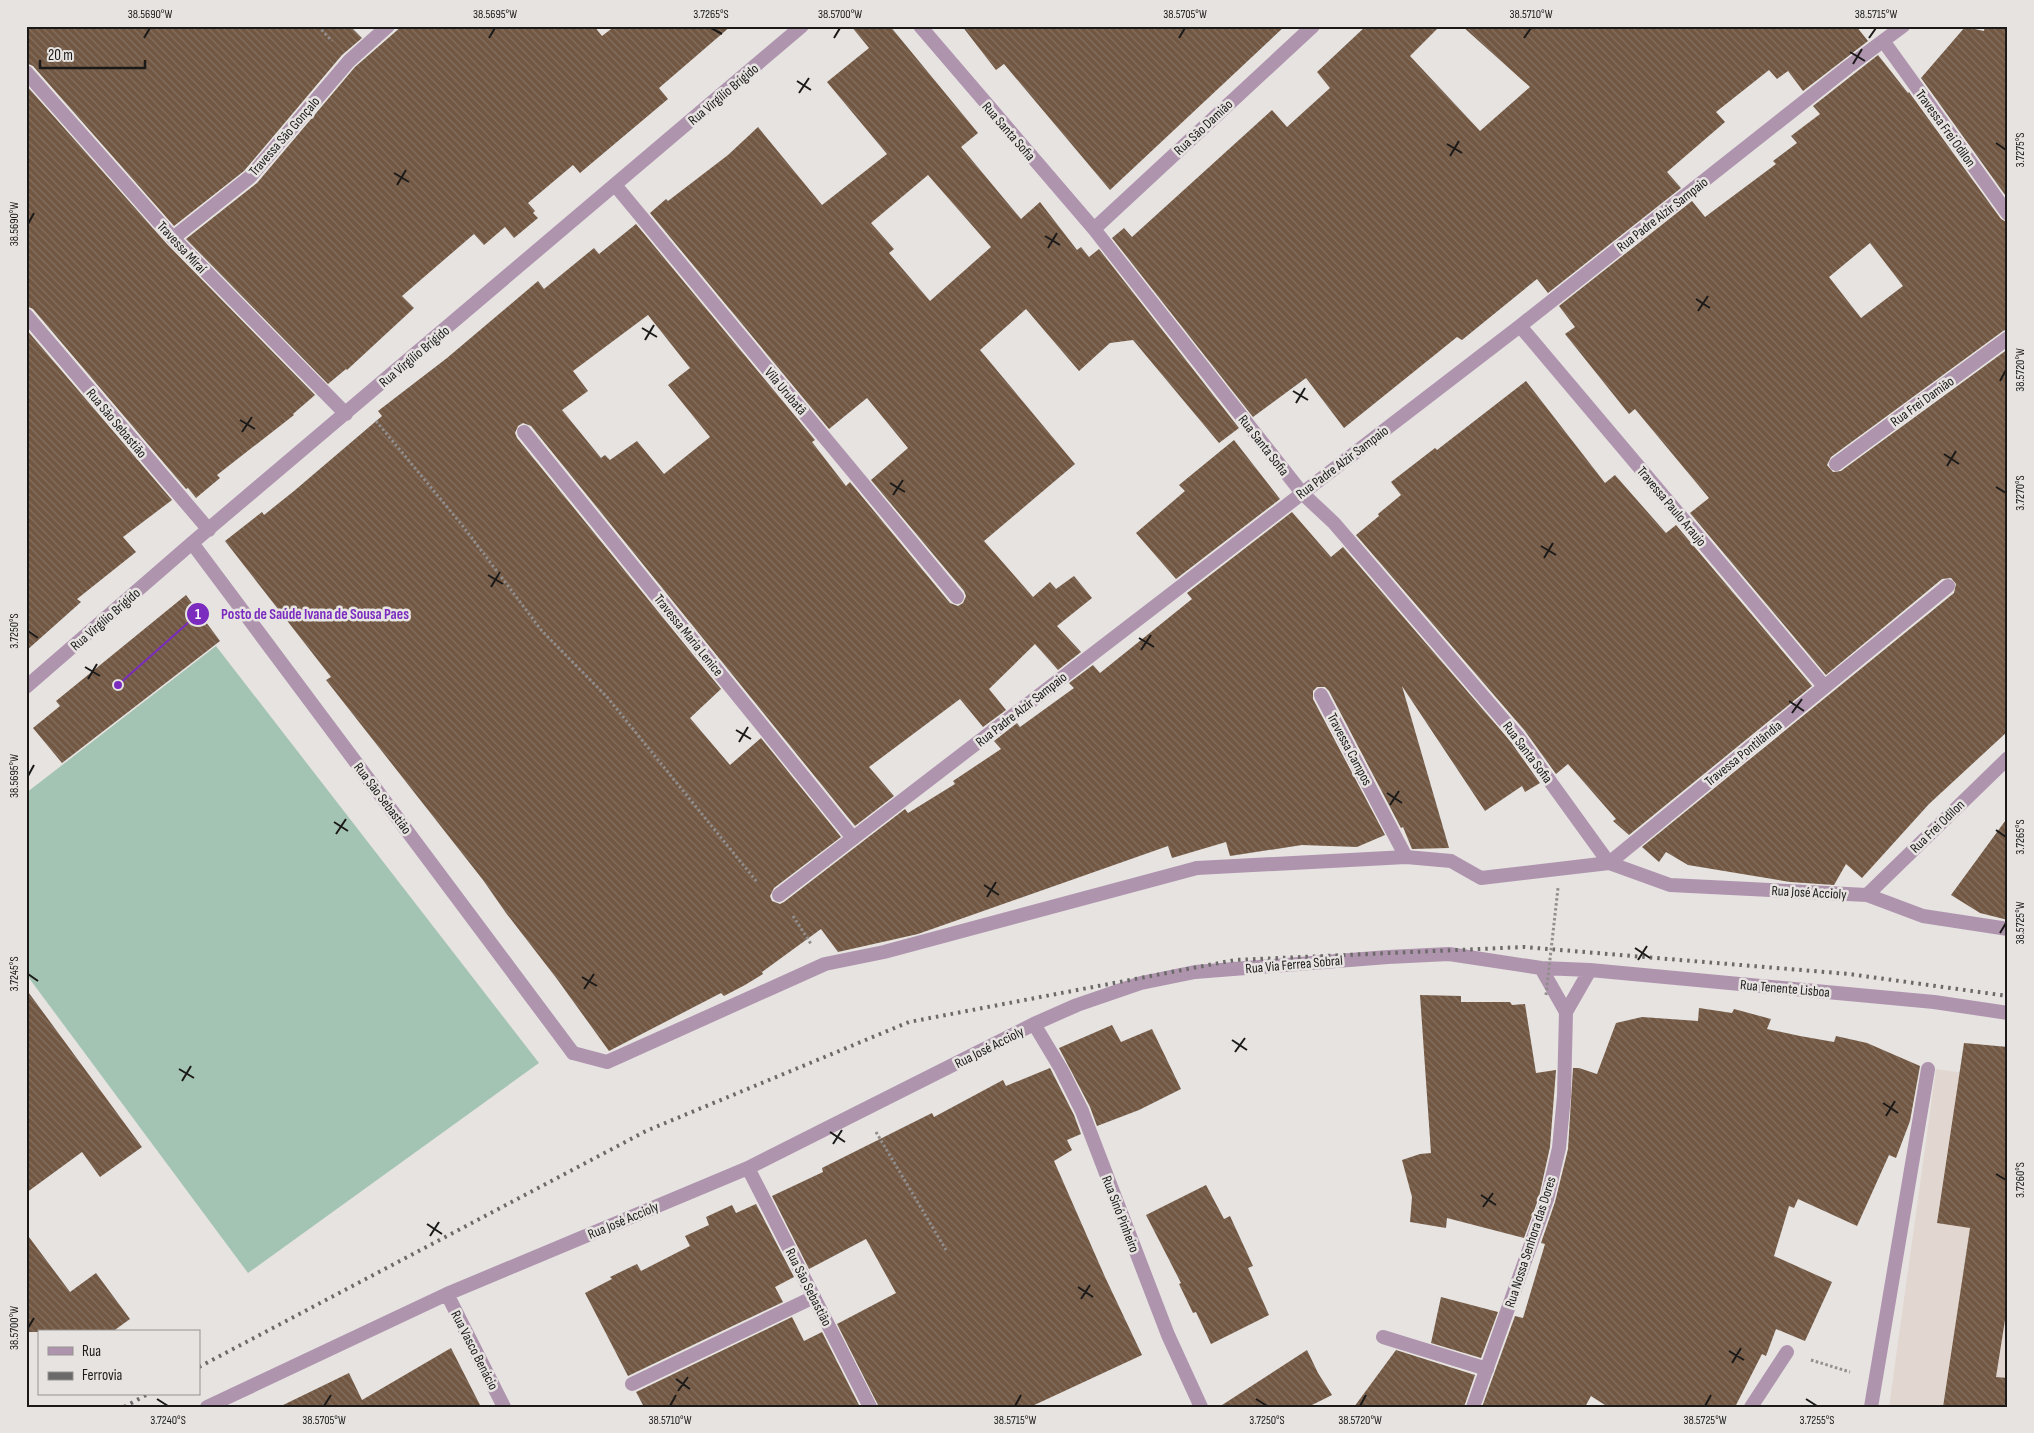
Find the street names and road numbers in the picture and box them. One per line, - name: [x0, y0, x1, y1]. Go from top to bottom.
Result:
- street label: Rua Virgílio Brígido: [685, 60, 762, 129]
- street label: Travessa Frei Odilon: [1912, 86, 1979, 170]
- street label: Travessa São Gonçalo: [245, 93, 324, 179]
- street label: Rua São Damião: [1170, 96, 1236, 159]
- street label: Rua Santa Sofia: [978, 98, 1039, 164]
- street label: Rua Padre Alzir Sampaio: [1613, 173, 1711, 255]
- street label: Travessa Miraí: [153, 218, 210, 277]
- street label: Rua Virgílio Brígido: [376, 322, 453, 391]
- street label: Vila Urubatã: [761, 364, 810, 419]
- street label: Rua Frei Damião: [1887, 373, 1958, 430]
- street label: Rua São Sebastião: [83, 385, 151, 462]
- street label: Rua Santa Sofia: [1235, 412, 1293, 479]
- street label: Rua Padre Alzir Sampaio: [1293, 422, 1392, 503]
- street label: Travessa Paulo Araujo: [1633, 463, 1710, 550]
- street label: Rua Virgílio Brígido: [67, 584, 144, 654]
- street label: Travessa Maria Lenice: [650, 591, 727, 680]
- street label: Rua Padre Alzir Sampaio: [972, 668, 1070, 750]
- street label: Travessa Campos: [1323, 710, 1376, 788]
- street label: Travessa Pontilândia: [1701, 717, 1785, 790]
- street label: Rua Santa Sofia: [1499, 718, 1556, 786]
- street label: Rua São Sebastião: [350, 759, 415, 838]
- street label: Rua Frei Odilon: [1907, 796, 1968, 857]
- street label: Rua José Accioly: [1771, 882, 1848, 903]
- street label: Rua Via Ferrea Sobral: [1245, 952, 1343, 977]
- street label: Rua Tenente Lisboa: [1739, 976, 1830, 1001]
- street label: Rua José Accioly: [952, 1023, 1027, 1072]
- street label: Rua Sinó Pinheiro: [1098, 1173, 1143, 1255]
- street label: Rua Nossa Senhora das Dores: [1501, 1174, 1560, 1310]
- street label: Rua José Accioly: [585, 1198, 662, 1243]
- street label: Rua São Sebastião: [782, 1245, 836, 1329]
- street label: Rua Vasco Benácio: [447, 1308, 502, 1393]

